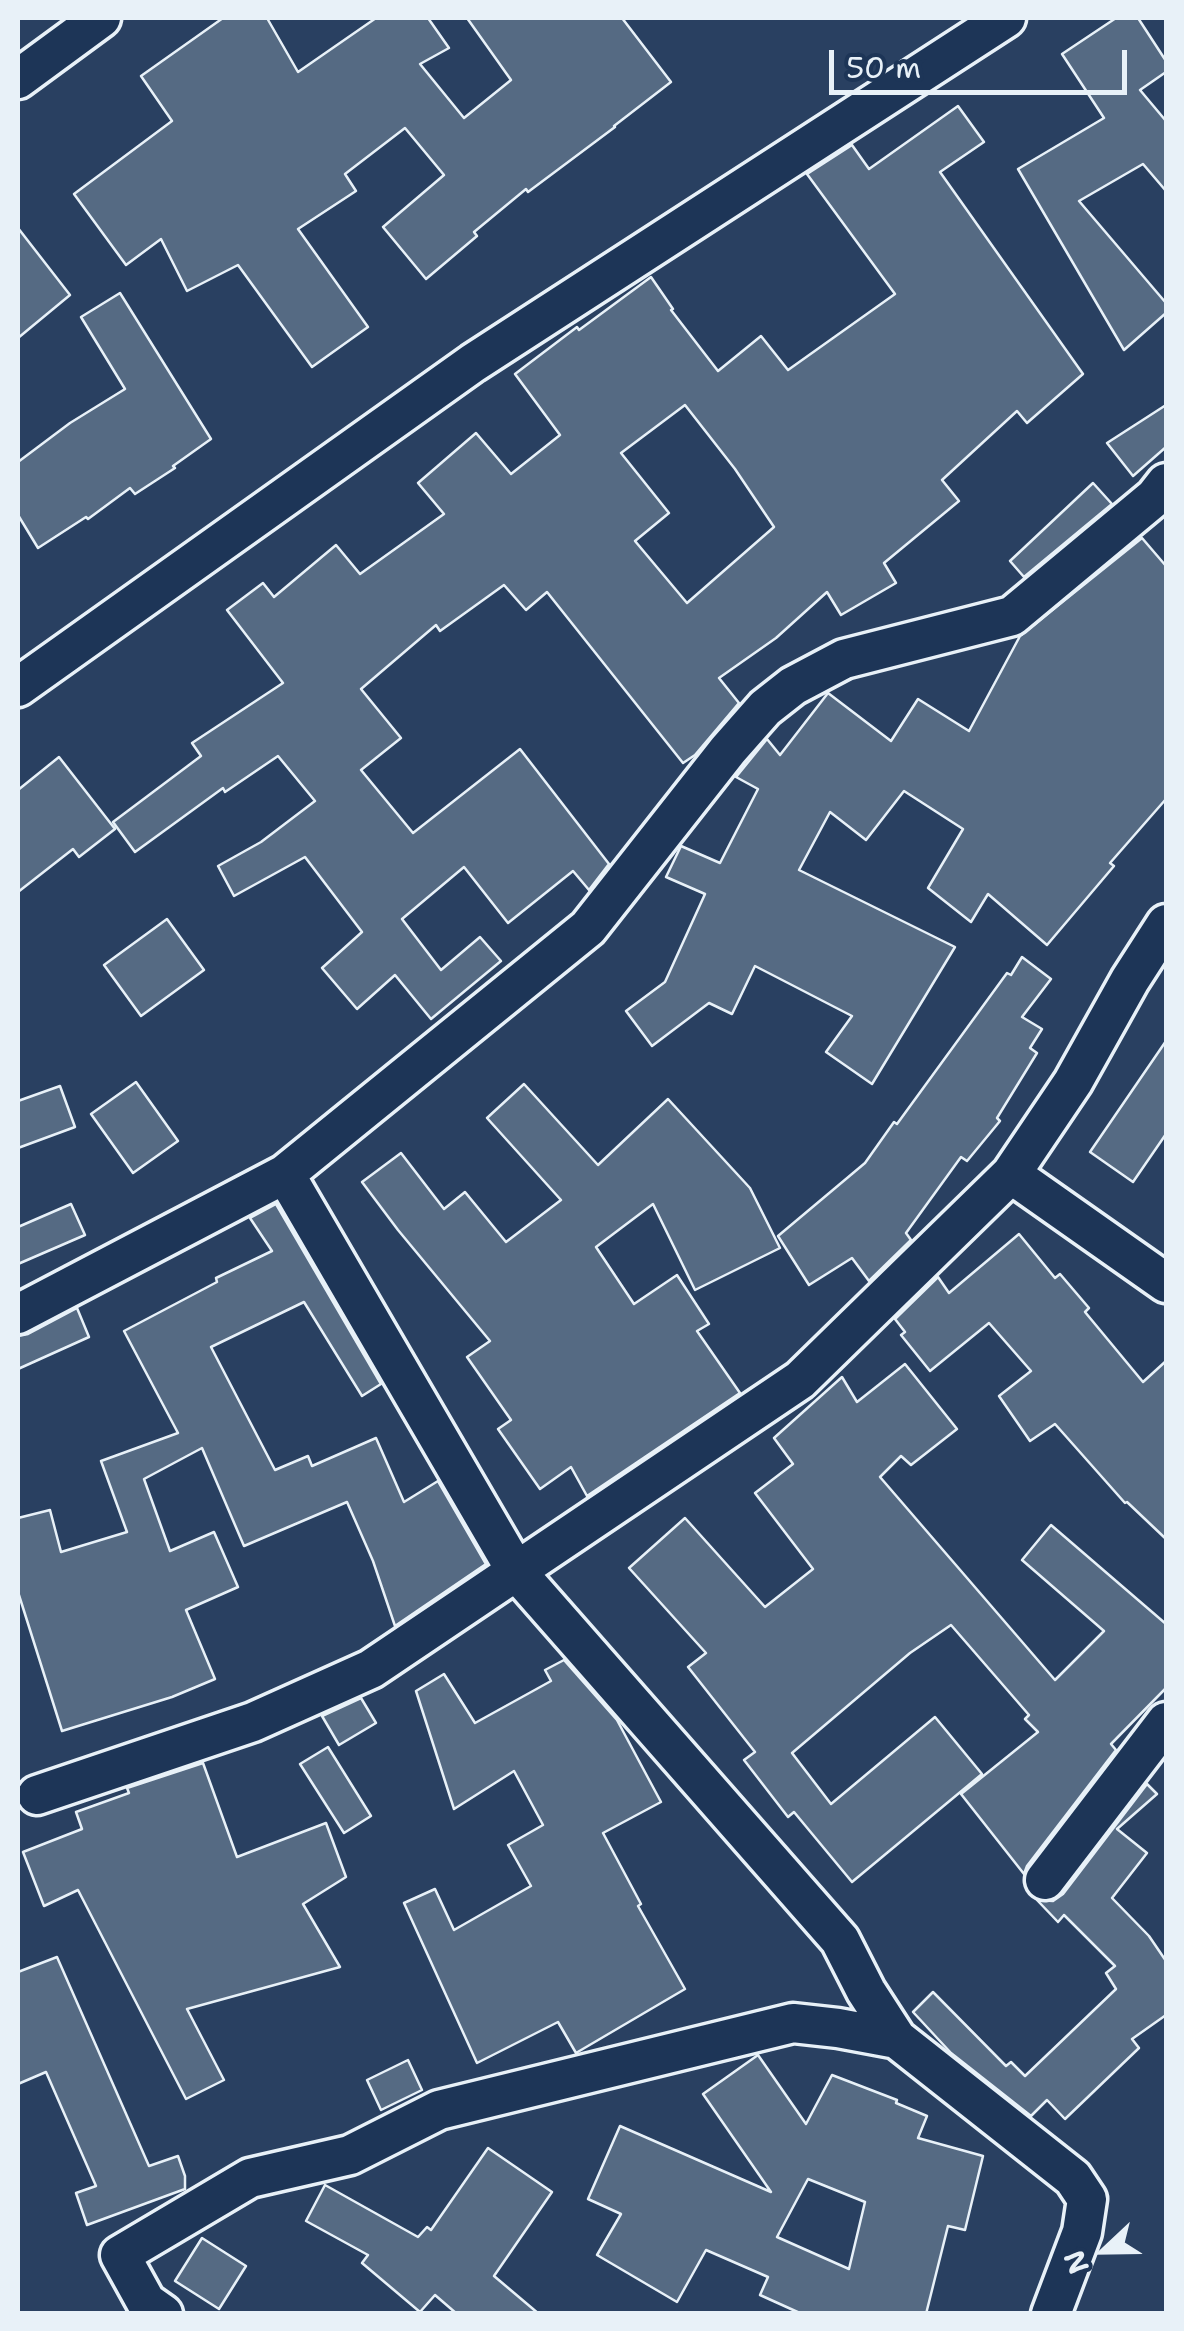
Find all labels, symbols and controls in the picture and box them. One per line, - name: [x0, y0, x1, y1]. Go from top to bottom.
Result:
- scale bar: [834, 30, 1132, 92]
- text: 50 m: [846, 47, 921, 88]
- north arrow: [1054, 2201, 1154, 2301]
- text: N: [1054, 2245, 1098, 2280]

